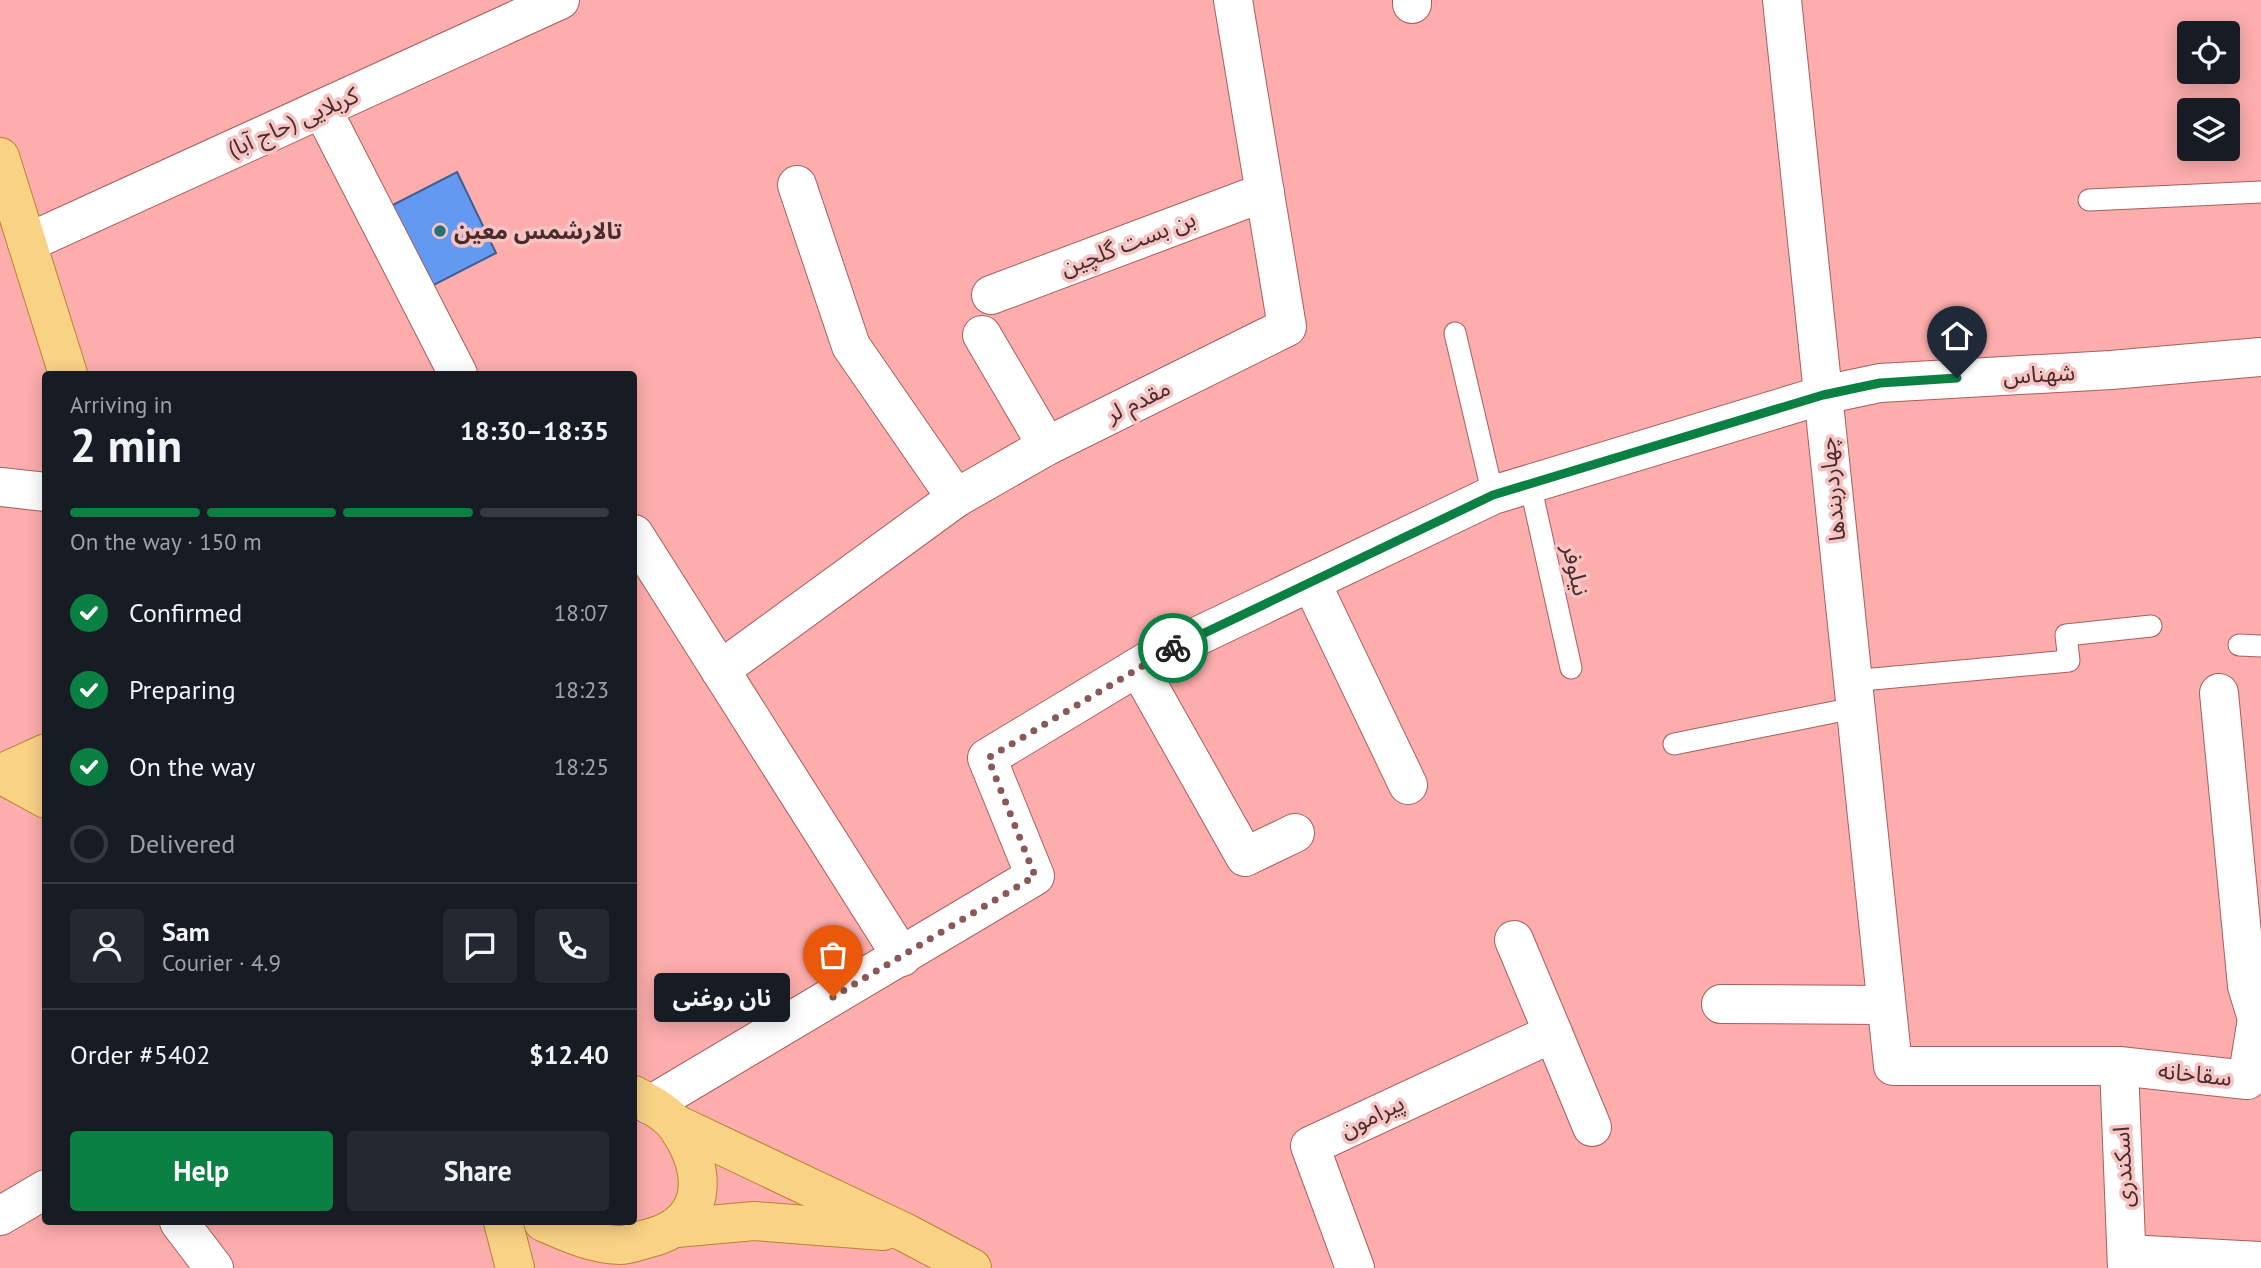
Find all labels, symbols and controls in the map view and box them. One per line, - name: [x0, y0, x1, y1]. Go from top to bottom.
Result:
- map controls: [2177, 21, 2240, 161]
- button: locate: [2177, 21, 2240, 84]
- street label: کربلایی (حاج آبا): [223, 80, 364, 166]
- button: layers: [2177, 98, 2240, 161]
- street label: بن بست گلچین: [1056, 203, 1200, 283]
- place label: تالارشمس معین: [454, 216, 622, 245]
- marker: تالارشمس معین: [432, 223, 448, 239]
- pin: [1927, 306, 1987, 378]
- icon: home: [1938, 317, 1976, 355]
- street label: شهناس: [2002, 357, 2076, 390]
- street label: مقدم لر: [1100, 373, 1176, 433]
- text: Arriving in: [70, 390, 172, 419]
- text: 18:30–18:35: [460, 414, 609, 447]
- text: 2 min: [70, 415, 182, 475]
- street label: چهاردربندها: [1812, 435, 1852, 543]
- text: On the way · 150 m: [70, 527, 262, 556]
- street label: نیلوفر: [1556, 540, 1596, 598]
- icon: check: [70, 594, 108, 632]
- text: Confirmed: [129, 596, 242, 629]
- text: 18:07: [554, 598, 609, 627]
- courier: [1138, 613, 1208, 683]
- icon: bike: [1154, 629, 1192, 667]
- icon: check: [70, 671, 108, 709]
- text: Preparing: [129, 673, 236, 706]
- text: 18:23: [554, 675, 609, 704]
- icon: check: [70, 748, 108, 786]
- text: On the way: [129, 750, 255, 783]
- text: 18:25: [554, 752, 609, 781]
- text: Delivered: [129, 827, 235, 860]
- button: person: [70, 909, 144, 983]
- button: chat: [443, 909, 517, 983]
- button: phone: [535, 909, 609, 983]
- text: Sam: [162, 915, 210, 948]
- pin: [803, 925, 863, 997]
- icon: bag: [814, 936, 852, 974]
- text: Courier · 4.9: [162, 948, 281, 977]
- callout: نان روغنی: [654, 972, 791, 1021]
- text: نان روغنی: [673, 983, 771, 1012]
- text: Order #5402: [70, 1038, 210, 1071]
- text: $12.40: [529, 1038, 609, 1071]
- street label: سقاخانه: [2157, 1055, 2233, 1092]
- street label: پیرامون: [1335, 1088, 1409, 1145]
- street label: اسکندری: [2106, 1126, 2139, 1208]
- button: Help: [70, 1131, 333, 1211]
- button: Share: [347, 1131, 609, 1211]

